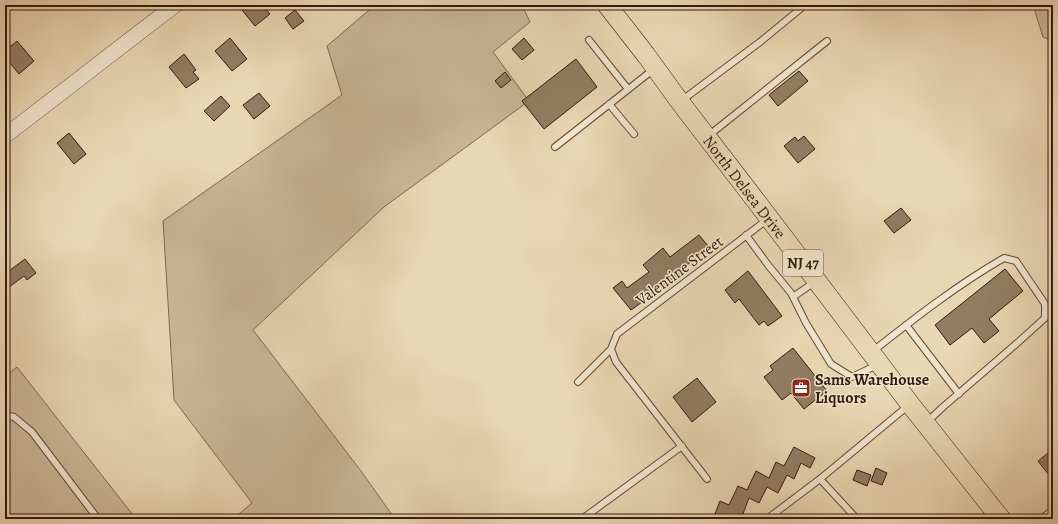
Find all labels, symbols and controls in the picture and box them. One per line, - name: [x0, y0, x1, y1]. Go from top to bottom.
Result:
- street label: North Delsea Drive: [697, 131, 791, 243]
- street label: Valentine Street: [631, 231, 728, 311]
- road number: NJ 47: [783, 250, 823, 276]
- place label: Sams Warehouse Liquors: [815, 369, 929, 409]
- office icon: Sams Warehouse Liquors: [790, 377, 812, 399]

